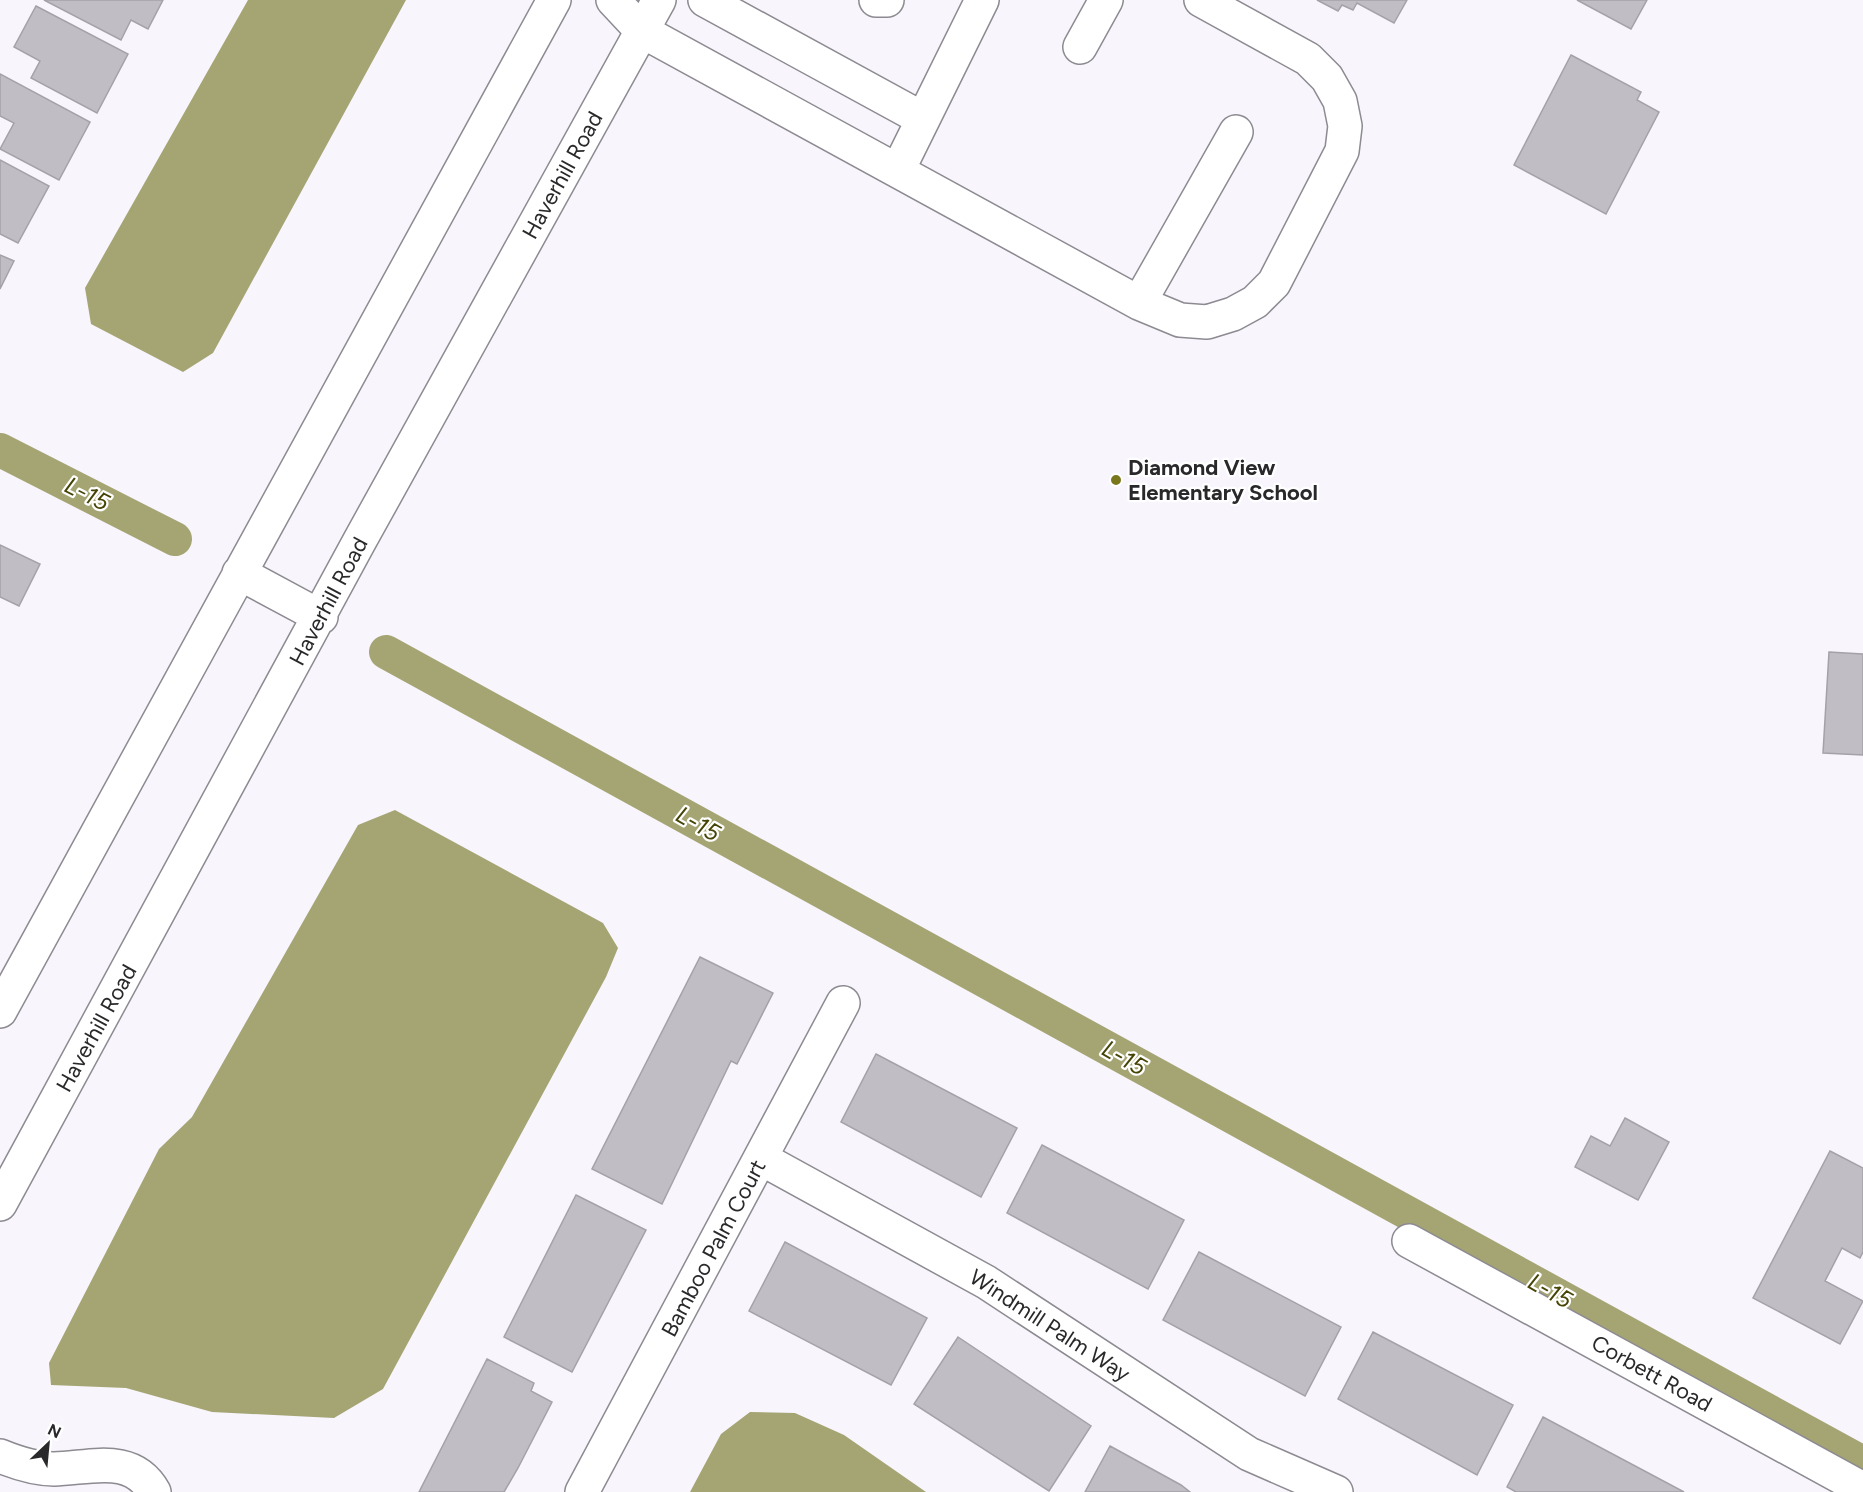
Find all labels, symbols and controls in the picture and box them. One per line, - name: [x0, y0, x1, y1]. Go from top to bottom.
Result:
- street label: Haverhill Road: [516, 107, 609, 244]
- place label: Diamond View Elementary School: [1128, 454, 1318, 506]
- water label: L-15: [60, 470, 115, 517]
- marker: Diamond View Elementary School: [1109, 473, 1123, 487]
- street label: Haverhill Road: [283, 532, 374, 670]
- water label: L-15: [671, 800, 726, 848]
- street label: Haverhill Road: [50, 960, 143, 1097]
- water label: L-15: [1097, 1034, 1152, 1082]
- street label: Bamboo Palm Court: [655, 1155, 772, 1341]
- street label: Windmill Palm Way: [964, 1263, 1135, 1388]
- water label: L-15: [1523, 1267, 1578, 1315]
- street label: Corbett Road: [1587, 1329, 1717, 1418]
- north arrow: [18, 1414, 78, 1474]
- text: N: [45, 1420, 64, 1442]

